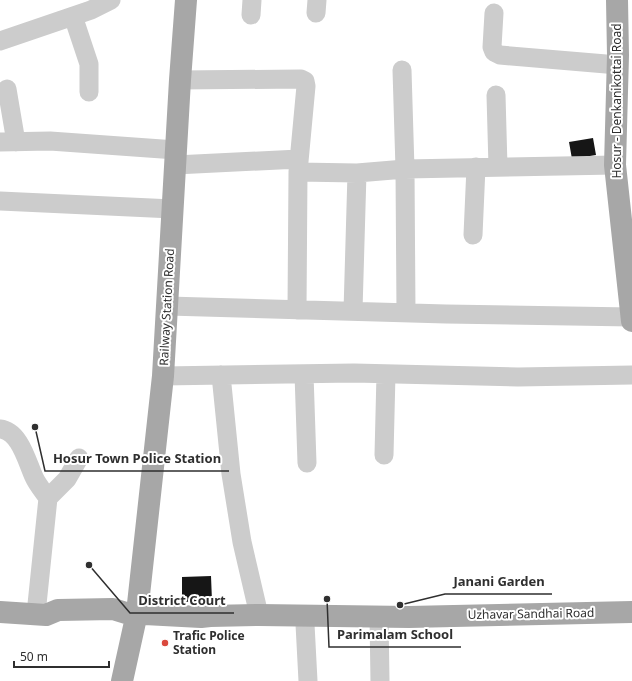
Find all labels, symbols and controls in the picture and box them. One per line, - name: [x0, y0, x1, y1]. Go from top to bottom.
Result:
- street label: Hosur - Denkanikottai Road: [608, 23, 625, 179]
- street label: Railway Station Road: [155, 248, 178, 366]
- callout: Hosur Town Police Station: [45, 446, 229, 471]
- text: Hosur Town Police Station: [53, 449, 221, 467]
- callout: Janani Garden: [445, 569, 552, 594]
- text: Janani Garden: [452, 572, 545, 590]
- callout: District Court: [130, 588, 234, 613]
- text: District Court: [138, 591, 226, 609]
- street label: Uzhavar Sandhai Road: [467, 604, 595, 623]
- callout: Parimalam School: [329, 622, 461, 647]
- text: Parimalam School: [337, 625, 453, 643]
- place label: Trafic Police Station: [173, 627, 245, 658]
- marker: Trafic Police Station: [160, 638, 170, 648]
- scale bar: [14, 643, 109, 669]
- text: 50 m: [20, 648, 48, 665]

